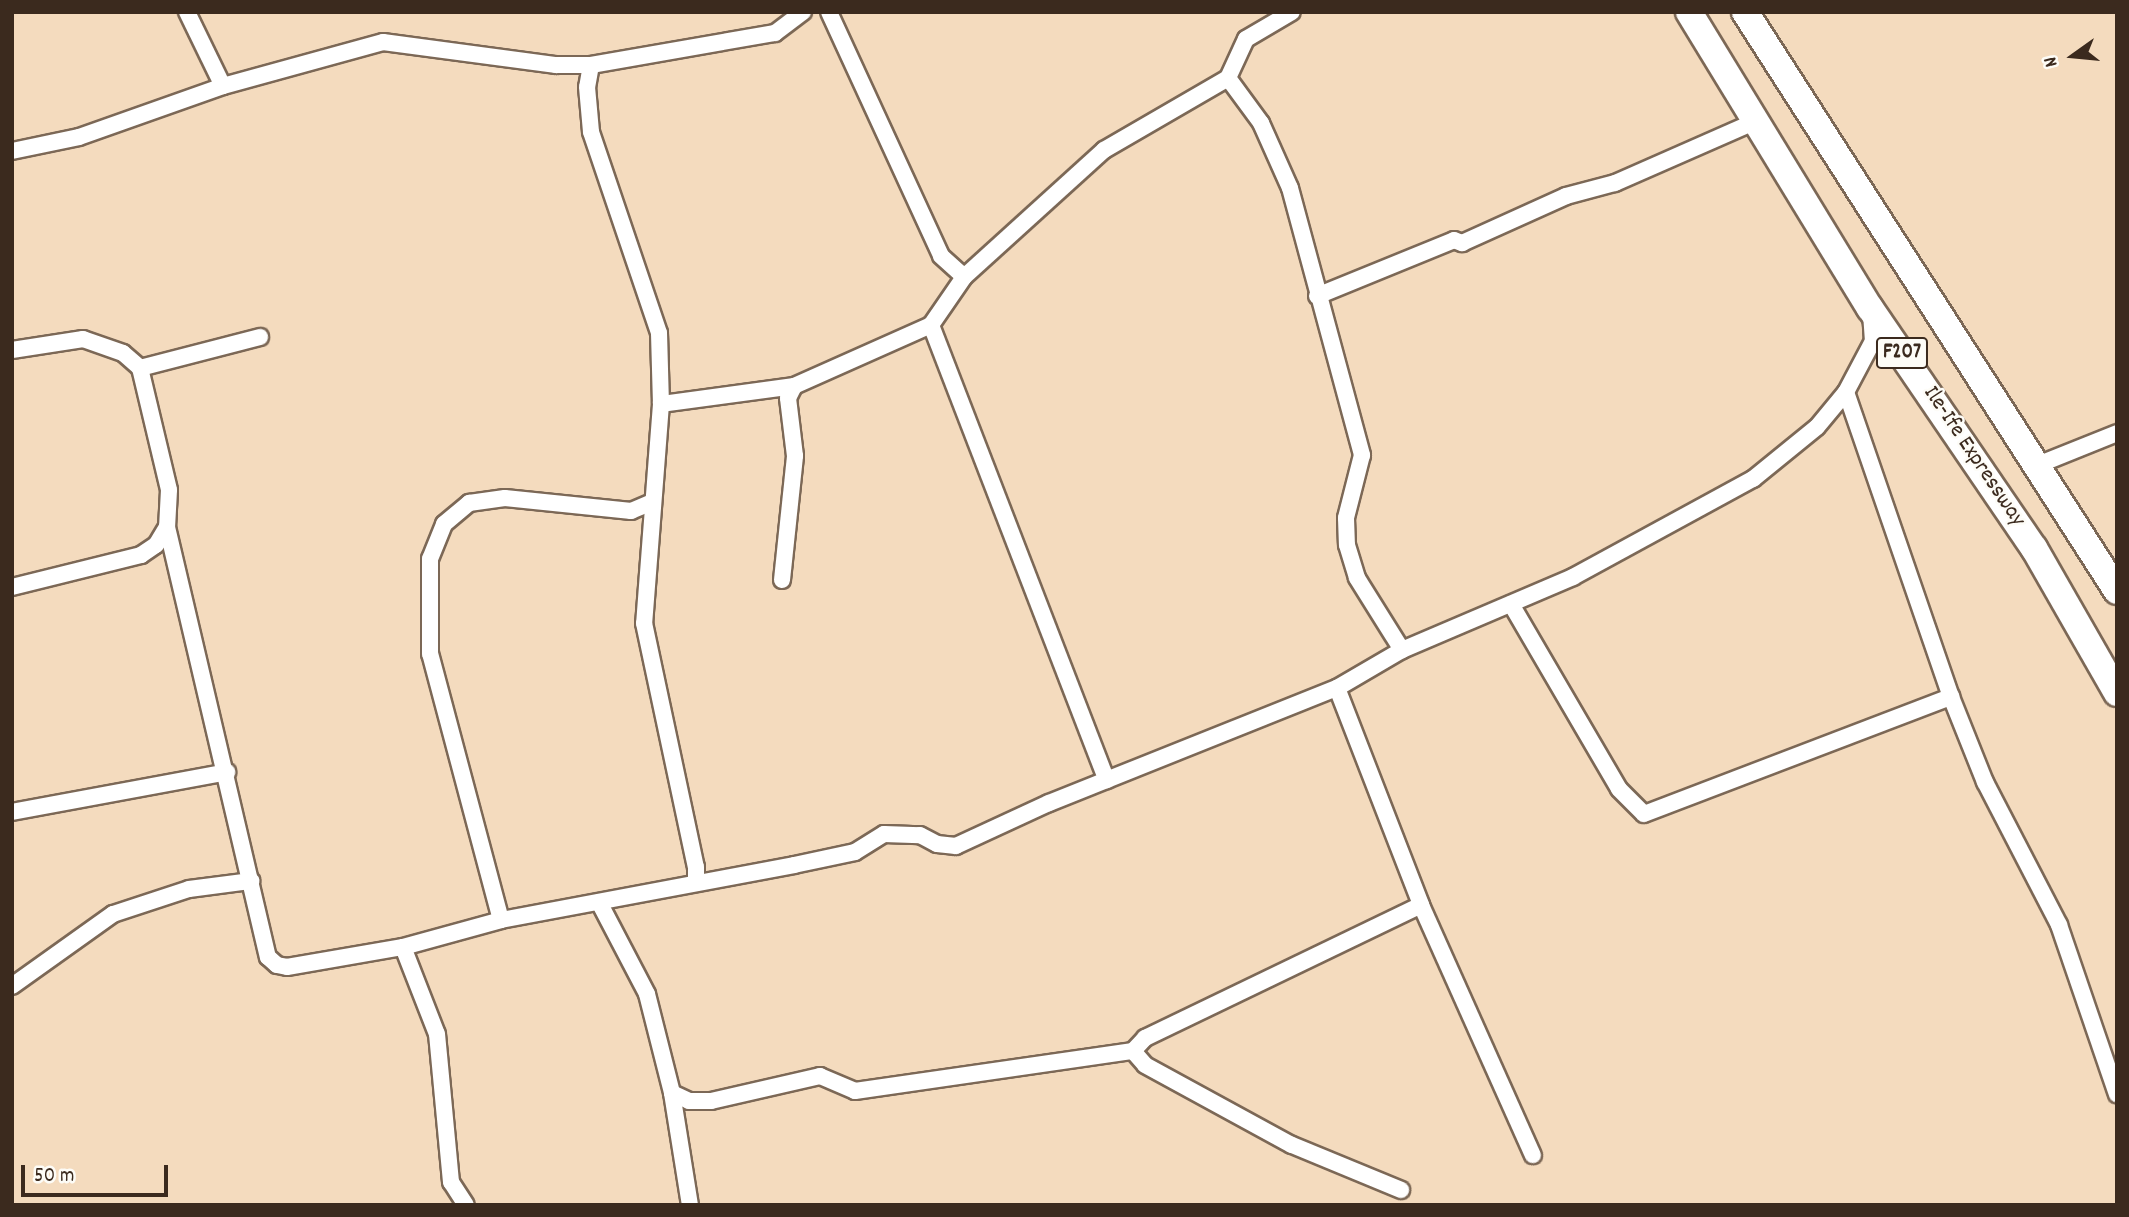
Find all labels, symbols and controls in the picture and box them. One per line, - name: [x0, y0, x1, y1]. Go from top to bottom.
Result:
- north arrow: [2038, 21, 2108, 91]
- text: N: [2038, 54, 2066, 70]
- road number: F207: [1876, 336, 1928, 370]
- street label: Ile-Ife Expressway: [1916, 381, 2030, 533]
- scale bar: [24, 1150, 172, 1194]
- text: 50 m: [34, 1162, 74, 1192]

